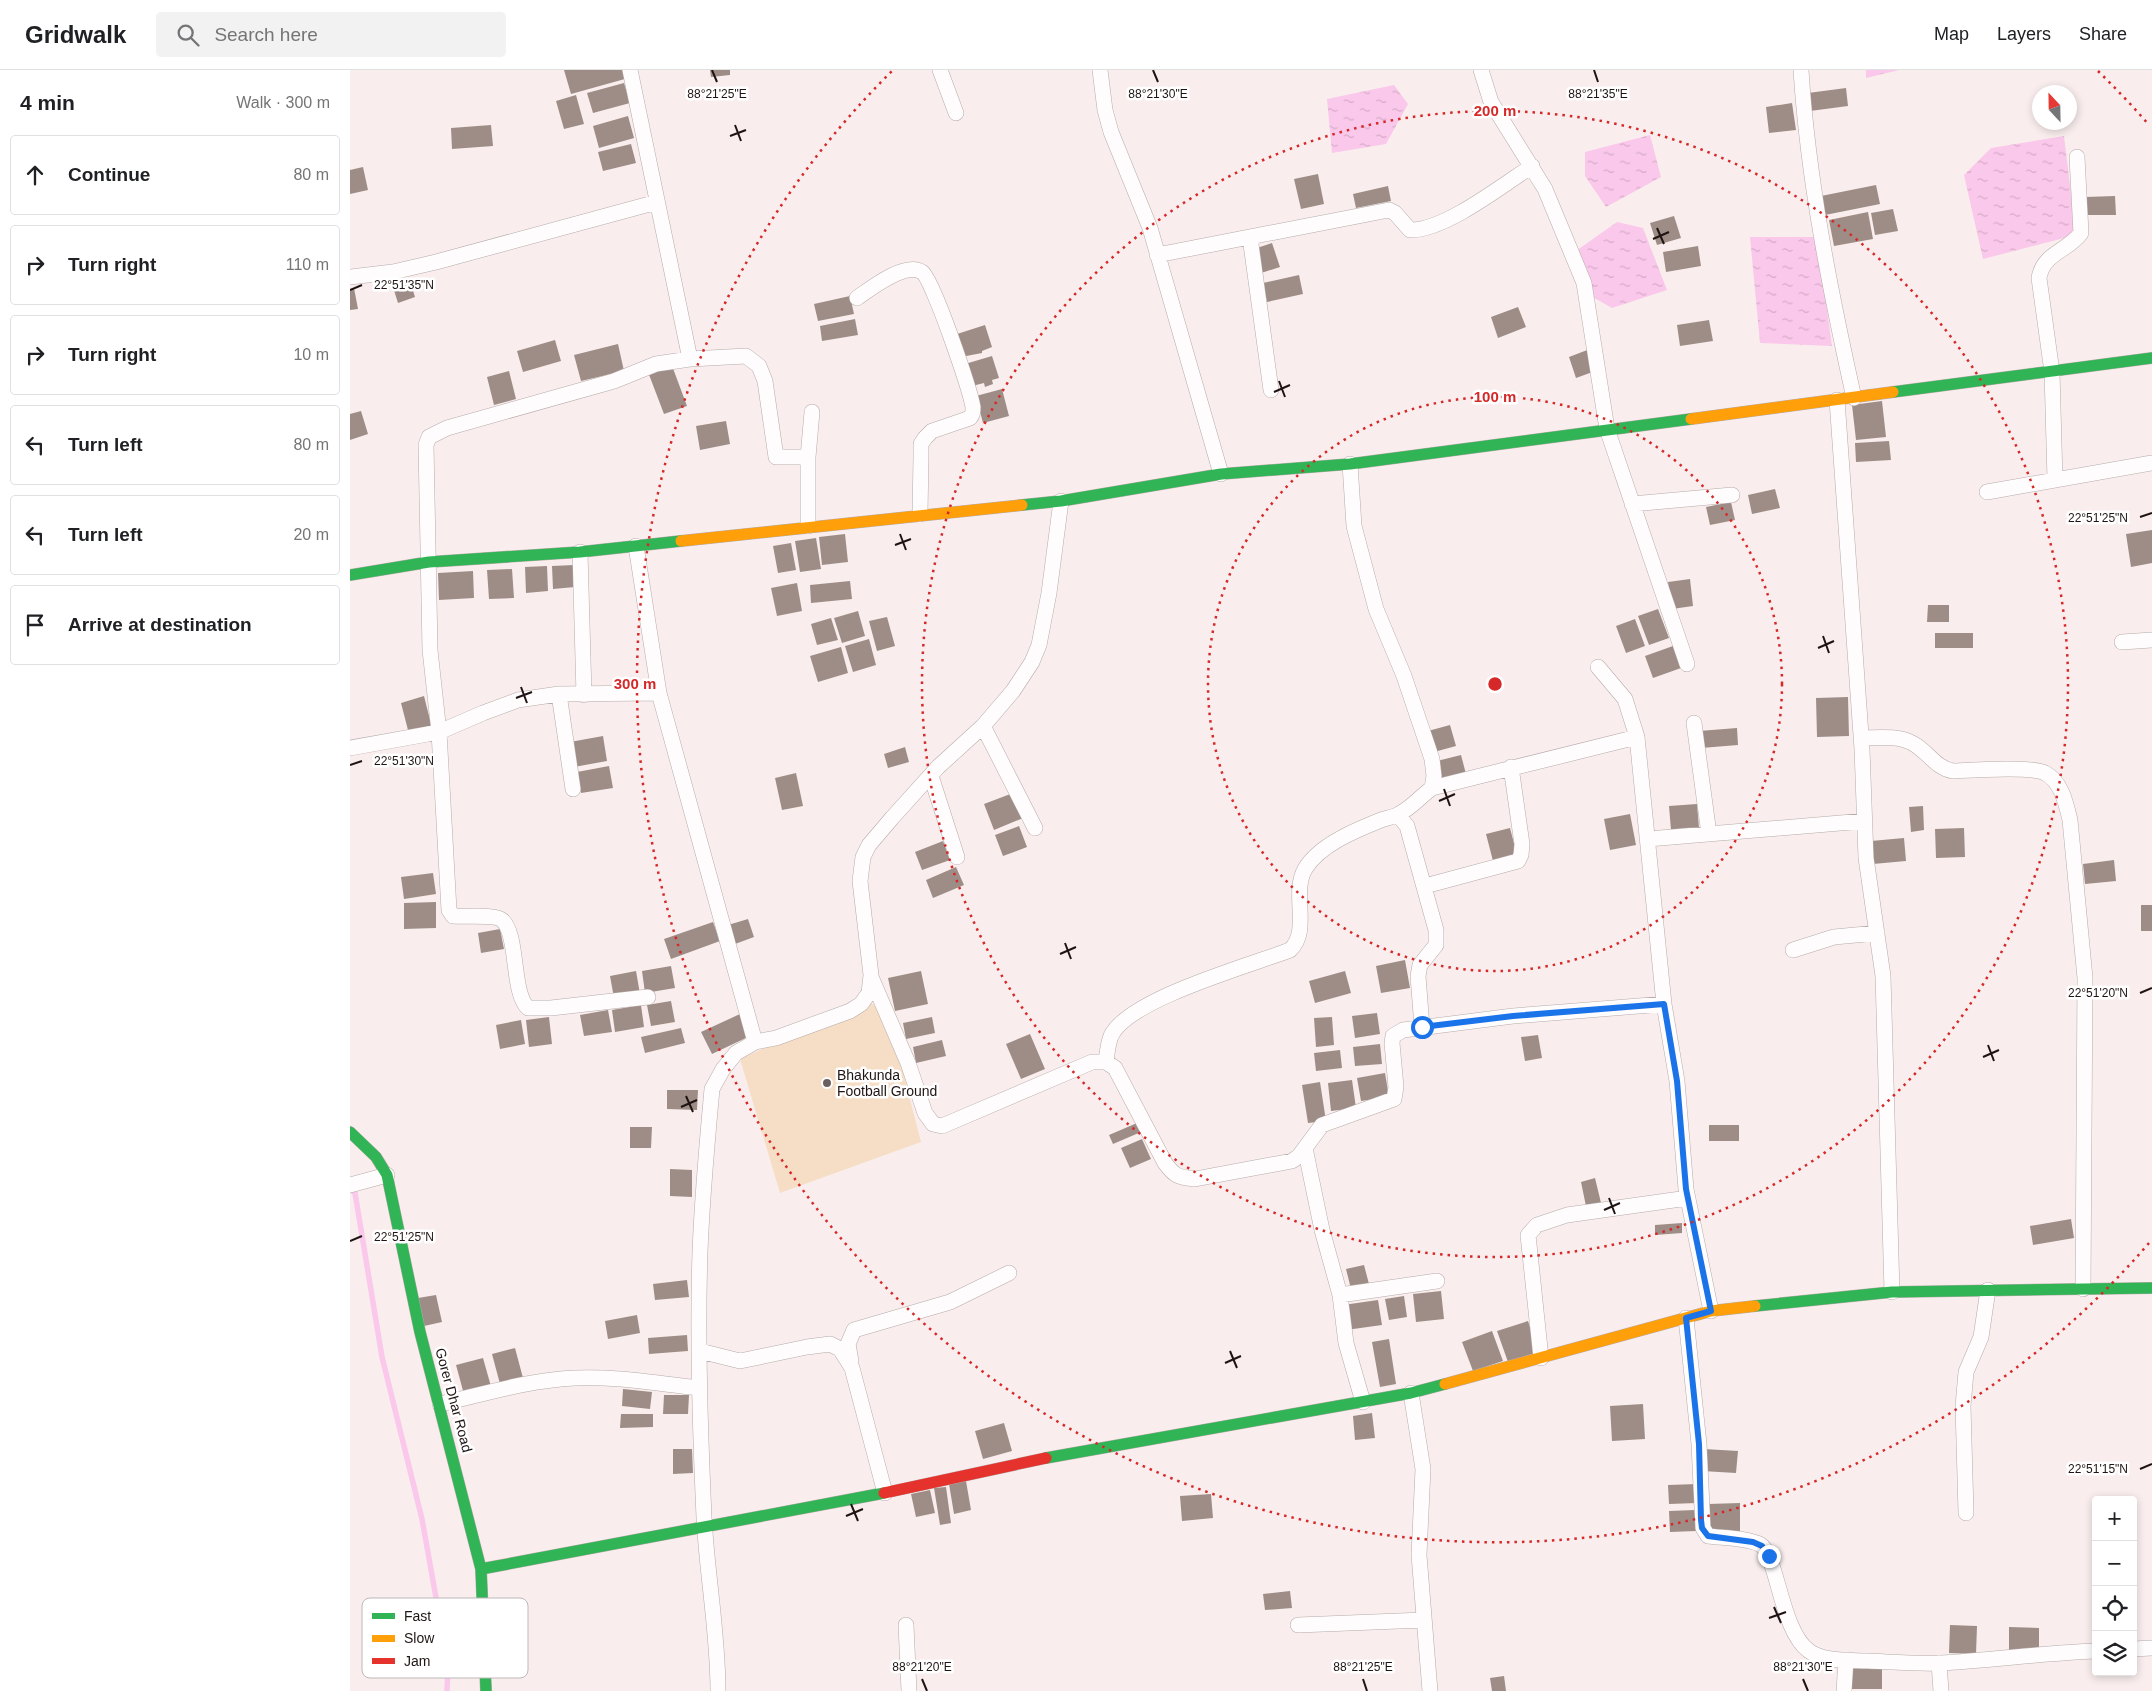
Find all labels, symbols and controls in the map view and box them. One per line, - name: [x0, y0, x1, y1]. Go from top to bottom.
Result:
- search box: [156, 12, 506, 57]
- text: Gridwalk: [25, 21, 126, 48]
- icon: search: [174, 21, 202, 49]
- text: Search here: [214, 24, 318, 45]
- text: Map: [1934, 24, 1969, 44]
- text: Layers: [1997, 24, 2051, 44]
- text: Share: [2079, 24, 2127, 44]
- north arrow: [2032, 85, 2077, 130]
- text: 88°21'25"E: [687, 87, 747, 101]
- text: 88°21'30"E: [1128, 87, 1188, 101]
- text: 88°21'35"E: [1568, 87, 1628, 101]
- text: 4 min: [20, 91, 75, 114]
- text: Walk · 300 m: [236, 94, 330, 111]
- text: 200 m: [1474, 102, 1516, 119]
- icon: ahead: [21, 161, 49, 189]
- text: Continue: [68, 164, 150, 185]
- text: 80 m: [293, 166, 329, 183]
- icon: right: [21, 251, 49, 279]
- text: Turn right: [68, 254, 156, 275]
- text: 110 m: [286, 256, 329, 273]
- text: 22°51'35"N: [374, 278, 434, 292]
- icon: right: [21, 341, 49, 369]
- text: Turn right: [68, 344, 156, 365]
- text: 10 m: [293, 346, 329, 363]
- text: 100 m: [1474, 388, 1516, 405]
- icon: left: [21, 431, 49, 459]
- text: Turn left: [68, 434, 143, 455]
- text: 80 m: [293, 436, 329, 453]
- text: 22°51'25"N: [2068, 511, 2128, 525]
- icon: left: [21, 521, 49, 549]
- text: Turn left: [68, 524, 143, 545]
- text: 20 m: [293, 526, 329, 543]
- icon: arrive: [21, 611, 49, 639]
- text: Arrive at destination: [68, 614, 252, 635]
- text: 300 m: [614, 675, 656, 692]
- centre of rings: [1486, 675, 1504, 693]
- text: 22°51'30"N: [374, 754, 434, 768]
- text: 22°51'20"N: [2068, 986, 2128, 1000]
- route start: [1411, 1016, 1434, 1039]
- place label: Bhakunda Football Ground: [837, 1067, 937, 1099]
- marker: Bhakunda Football Ground: [821, 1077, 833, 1089]
- text: 22°51'25"N: [374, 1230, 434, 1244]
- street label: Gorer Dhar Road: [432, 1346, 476, 1454]
- text: 22°51'15"N: [2068, 1462, 2128, 1476]
- map controls: [2092, 1496, 2137, 1676]
- button: +: [2092, 1496, 2137, 1541]
- button: −: [2092, 1541, 2137, 1586]
- route end: [1758, 1545, 1781, 1568]
- button: locate: [2092, 1586, 2137, 1631]
- legend: [362, 1598, 528, 1678]
- text: Fast: [404, 1608, 431, 1624]
- text: Slow: [404, 1630, 435, 1646]
- button: layers: [2092, 1631, 2137, 1676]
- text: Jam: [404, 1653, 430, 1669]
- text: 88°21'20"E: [892, 1660, 952, 1674]
- text: 88°21'25"E: [1333, 1660, 1393, 1674]
- text: 88°21'30"E: [1773, 1660, 1833, 1674]

